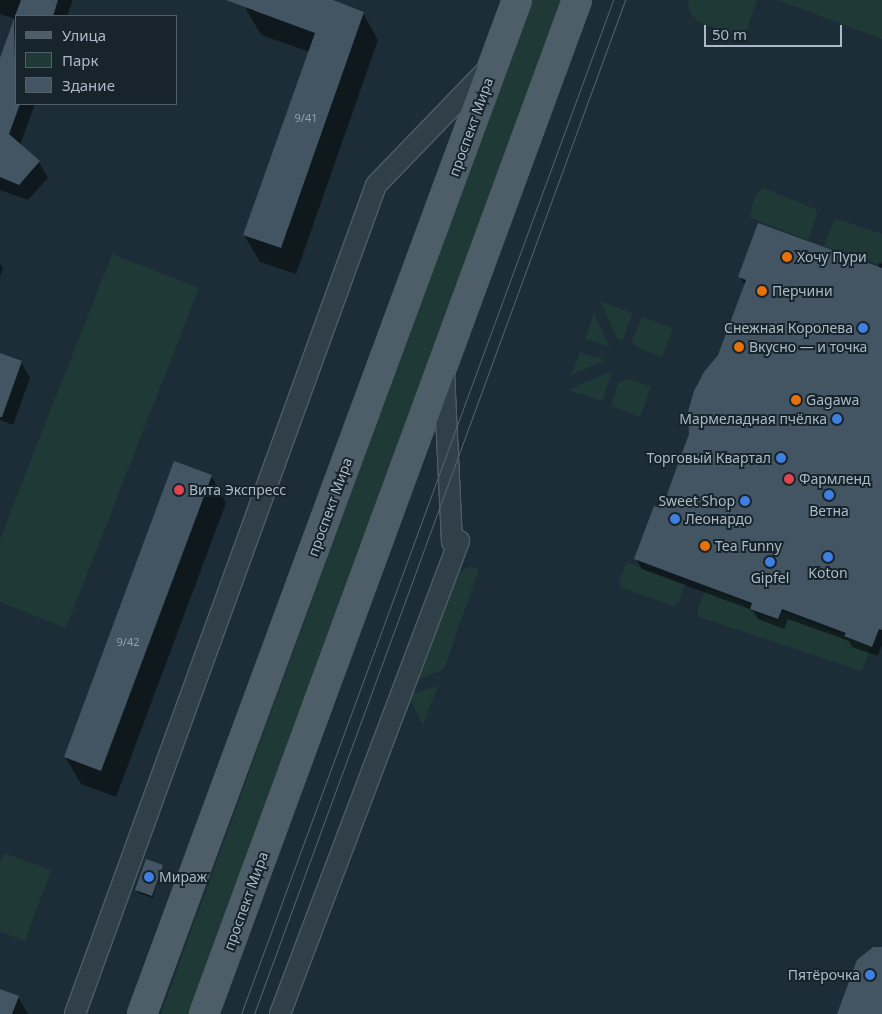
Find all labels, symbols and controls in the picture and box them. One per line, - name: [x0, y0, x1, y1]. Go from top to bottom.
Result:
- legend: [15, 15, 178, 105]
- scale bar: [707, 15, 844, 47]
- text: 50 m: [712, 24, 747, 44]
- text: Улица: [62, 25, 106, 45]
- text: Парк: [62, 50, 98, 70]
- text: Здание: [62, 75, 115, 95]
- street label: проспект Мира: [445, 75, 497, 179]
- house number: 9/41: [295, 111, 317, 125]
- place label: Хочу Пури: [797, 249, 867, 265]
- marker: Хочу Пури: [781, 251, 793, 263]
- place label: Перчини: [772, 283, 833, 299]
- marker: Перчини: [756, 285, 768, 297]
- place label: Снежная Королева: [724, 320, 853, 336]
- marker: Снежная Королева: [857, 322, 869, 334]
- place label: Вкусно — и точка: [749, 339, 867, 355]
- marker: Вкусно — и точка: [733, 341, 745, 353]
- place label: Gagawa: [806, 392, 859, 408]
- marker: Gagawa: [790, 394, 802, 406]
- place label: Мармеладная пчёлка: [679, 411, 827, 427]
- marker: Мармеладная пчёлка: [831, 413, 843, 425]
- place label: Торговый Квартал: [646, 450, 771, 466]
- marker: Торговый Квартал: [775, 452, 787, 464]
- street label: проспект Мира: [304, 455, 356, 559]
- place label: Фармленд: [799, 471, 871, 487]
- marker: Фармленд: [783, 473, 795, 485]
- place label: Вита Экспресс: [189, 482, 286, 498]
- marker: Вита Экспресс: [173, 484, 185, 496]
- marker: Ветна: [823, 489, 835, 501]
- place label: Sweet Shop: [658, 493, 735, 509]
- marker: Sweet Shop: [739, 495, 751, 507]
- place label: Ветна: [809, 503, 849, 519]
- place label: Леонардо: [685, 511, 752, 527]
- marker: Леонардо: [669, 513, 681, 525]
- place label: Tea Funny: [715, 538, 782, 554]
- marker: Tea Funny: [699, 540, 711, 552]
- marker: Koton: [822, 551, 834, 563]
- marker: Gipfel: [764, 556, 776, 568]
- place label: Koton: [808, 565, 848, 581]
- place label: Gipfel: [751, 570, 789, 586]
- house number: 9/42: [117, 635, 139, 649]
- street label: проспект Мира: [220, 849, 272, 953]
- place label: Мираж: [159, 869, 207, 885]
- marker: Мираж: [143, 871, 155, 883]
- place label: Пятёрочка: [788, 967, 860, 983]
- marker: Пятёрочка: [864, 969, 876, 981]

